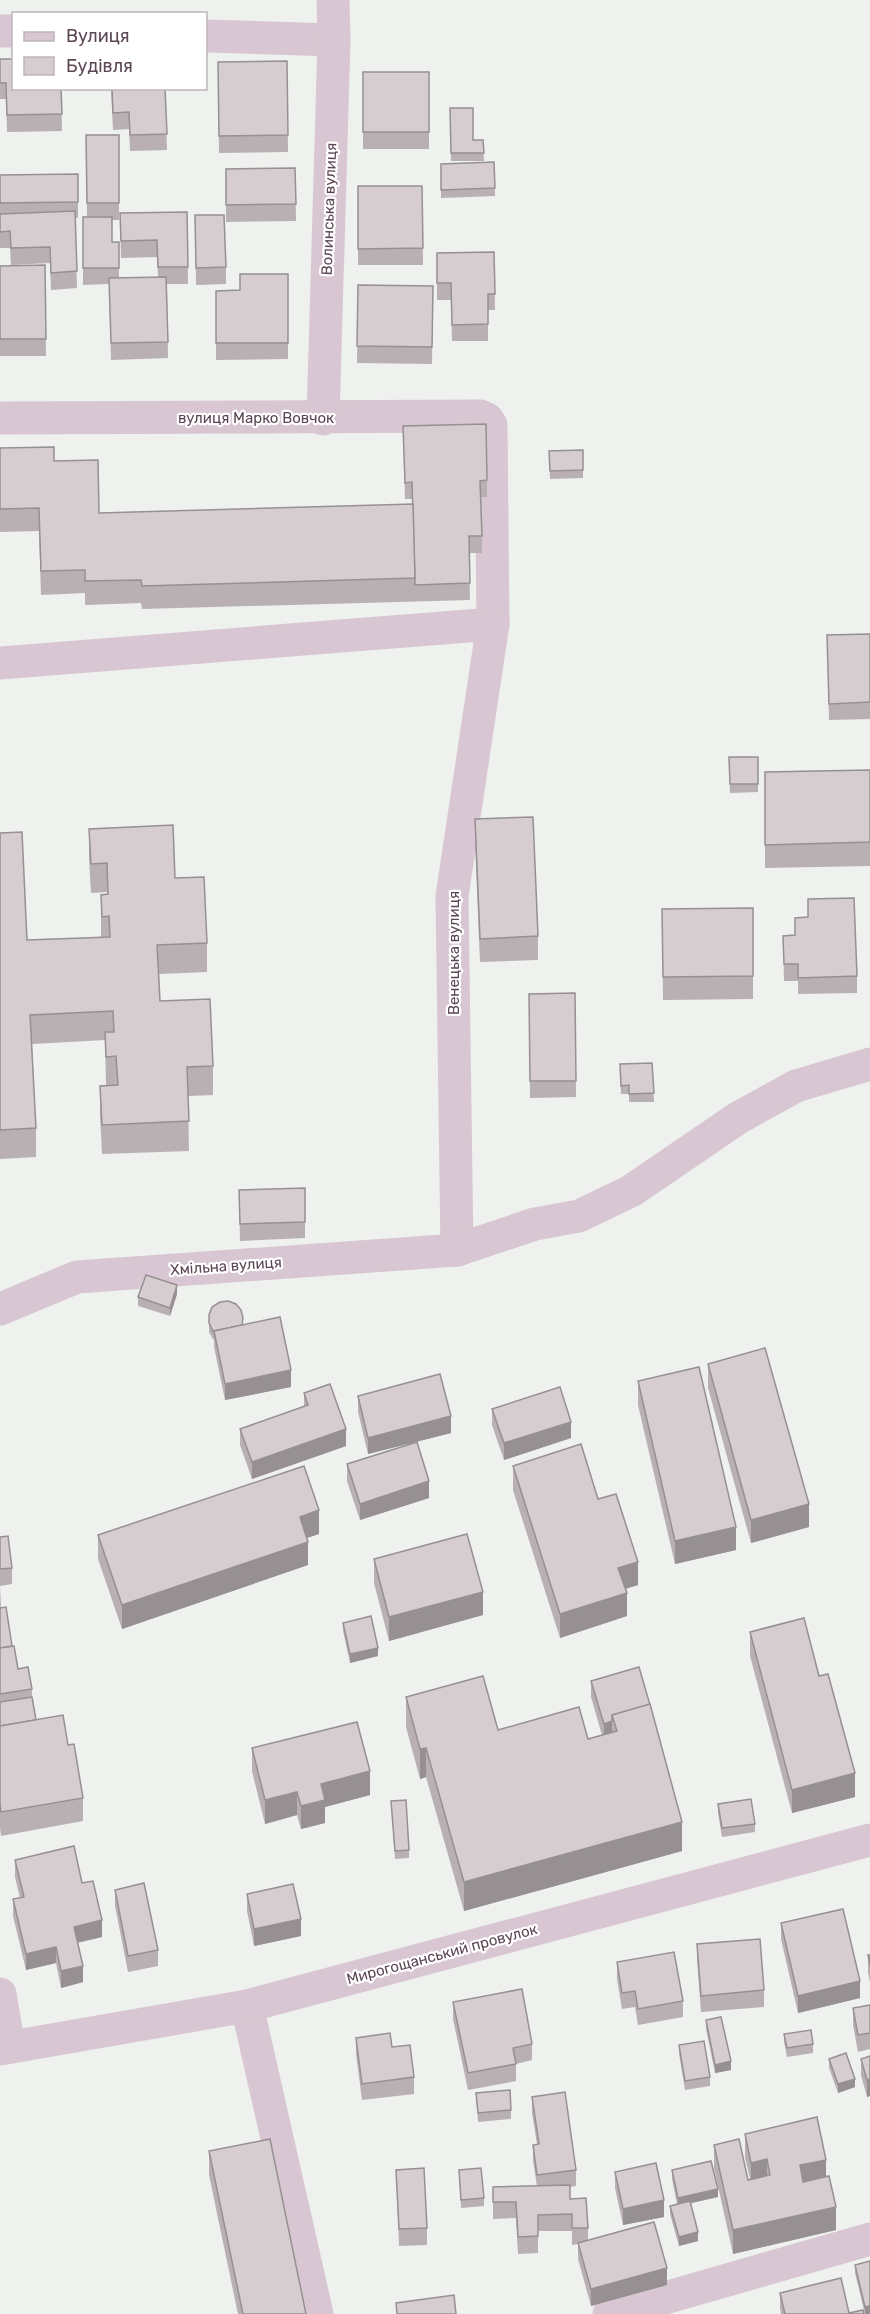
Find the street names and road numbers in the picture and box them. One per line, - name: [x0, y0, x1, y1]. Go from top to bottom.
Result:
- street label: Волинська вулиця: [318, 142, 340, 276]
- street label: вулиця Марко Вовчок: [178, 409, 334, 427]
- street label: Венецька вулиця: [445, 891, 463, 1015]
- street label: Хмільна вулиця: [169, 1253, 283, 1279]
- street label: Мирогощанський провулок: [345, 1920, 539, 1988]

